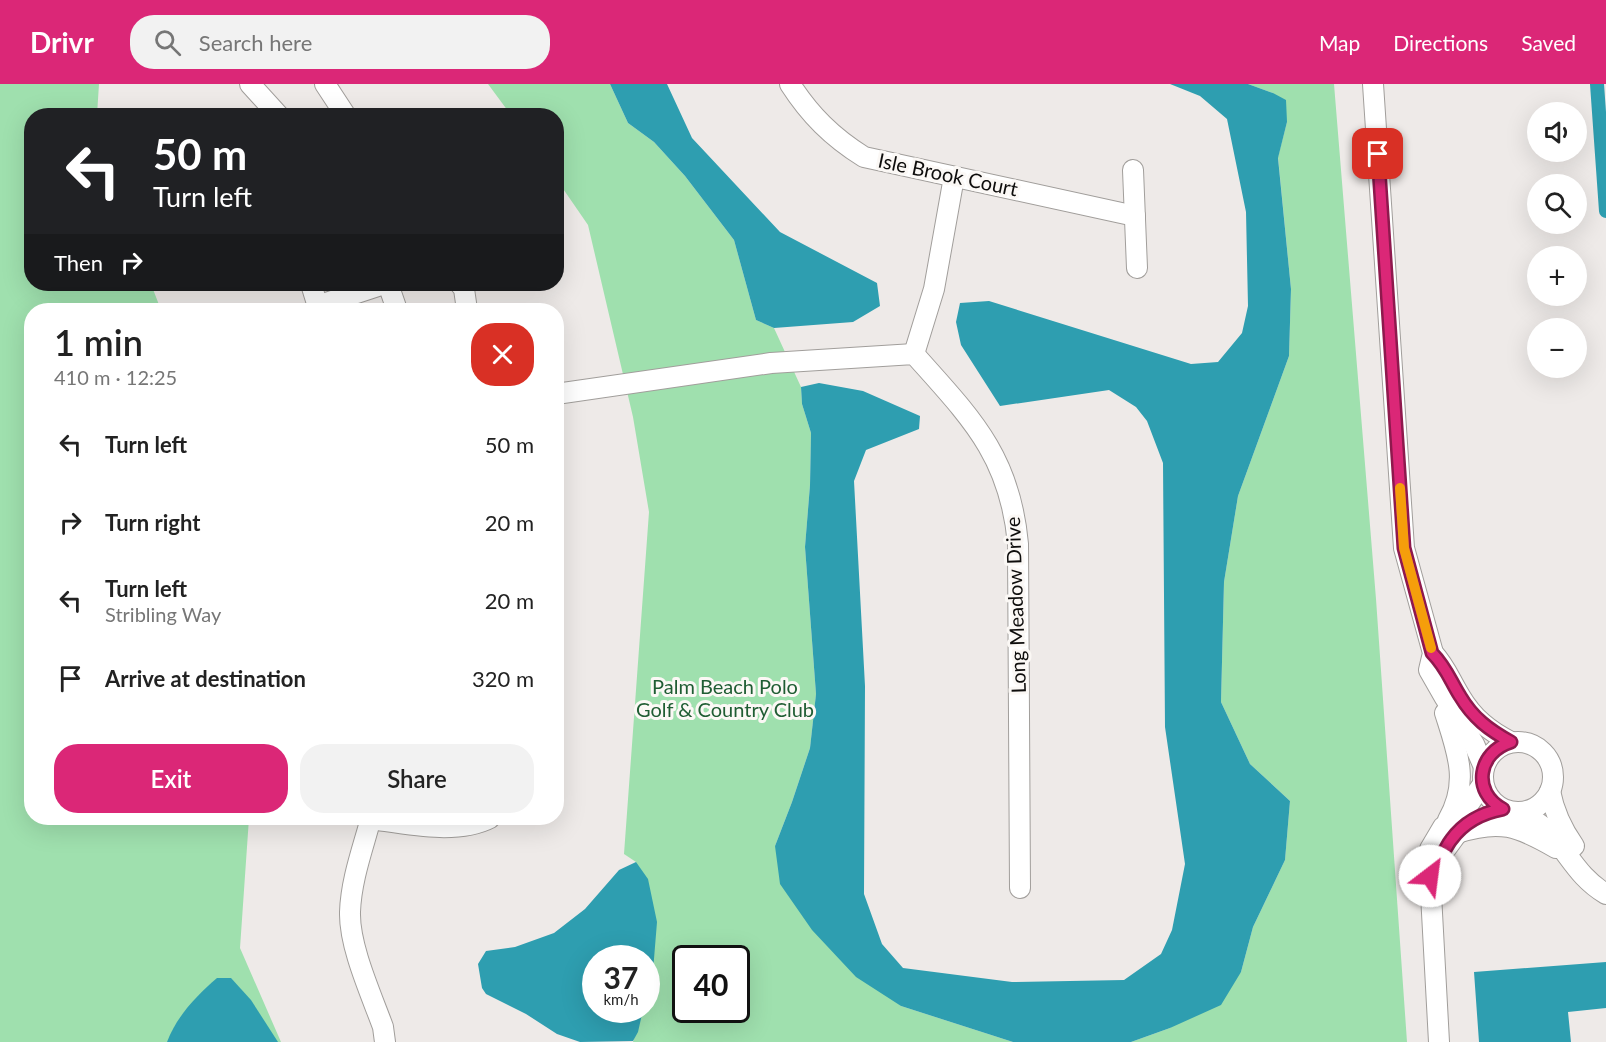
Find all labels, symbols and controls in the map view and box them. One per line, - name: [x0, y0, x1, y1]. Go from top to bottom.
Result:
- search box: [130, 15, 550, 69]
- text: Drivr: [30, 25, 94, 59]
- icon: search: [151, 26, 184, 59]
- text: Search here: [199, 29, 312, 56]
- text: Map: [1319, 30, 1360, 55]
- text: Directions: [1393, 30, 1488, 55]
- text: Saved: [1521, 30, 1576, 55]
- map controls: [1527, 102, 1587, 378]
- button: sound: [1527, 102, 1587, 162]
- pin: [1352, 128, 1403, 179]
- text: 50 m: [153, 129, 247, 179]
- icon: left: [54, 132, 132, 210]
- icon: arrive: [1361, 137, 1394, 170]
- street label: Isle Brook Court: [876, 148, 1020, 201]
- button: search: [1527, 174, 1587, 234]
- text: Turn left: [153, 180, 252, 213]
- icon: right: [115, 246, 148, 279]
- button: +: [1527, 246, 1587, 306]
- text: Then: [54, 249, 103, 276]
- button: −: [1527, 318, 1587, 378]
- text: 1 min: [54, 320, 143, 364]
- button: close: [471, 323, 534, 386]
- text: 410 m · 12:25: [54, 365, 177, 389]
- icon: left: [54, 428, 87, 461]
- text: Turn left: [105, 431, 187, 458]
- text: 50 m: [485, 431, 534, 458]
- icon: right: [54, 506, 87, 539]
- text: Turn right: [105, 509, 200, 536]
- text: 20 m: [485, 509, 534, 536]
- street label: Long Meadow Drive: [1000, 516, 1030, 694]
- text: Turn left: [105, 575, 187, 602]
- icon: left: [54, 584, 87, 617]
- text: 20 m: [485, 587, 534, 614]
- text: Stribling Way: [105, 602, 221, 626]
- icon: arrive: [54, 662, 87, 695]
- text: Arrive at destination: [105, 665, 306, 692]
- text: 320 m: [472, 665, 534, 692]
- park label: Palm Beach Polo Golf & Country Club: [636, 674, 814, 721]
- button: Exit: [54, 744, 288, 813]
- button: Share: [300, 744, 534, 813]
- position arrow: [1398, 844, 1462, 908]
- speed limit sign: 40: [672, 945, 750, 1023]
- text: 37: [604, 959, 638, 995]
- text: km/h: [603, 990, 639, 1008]

